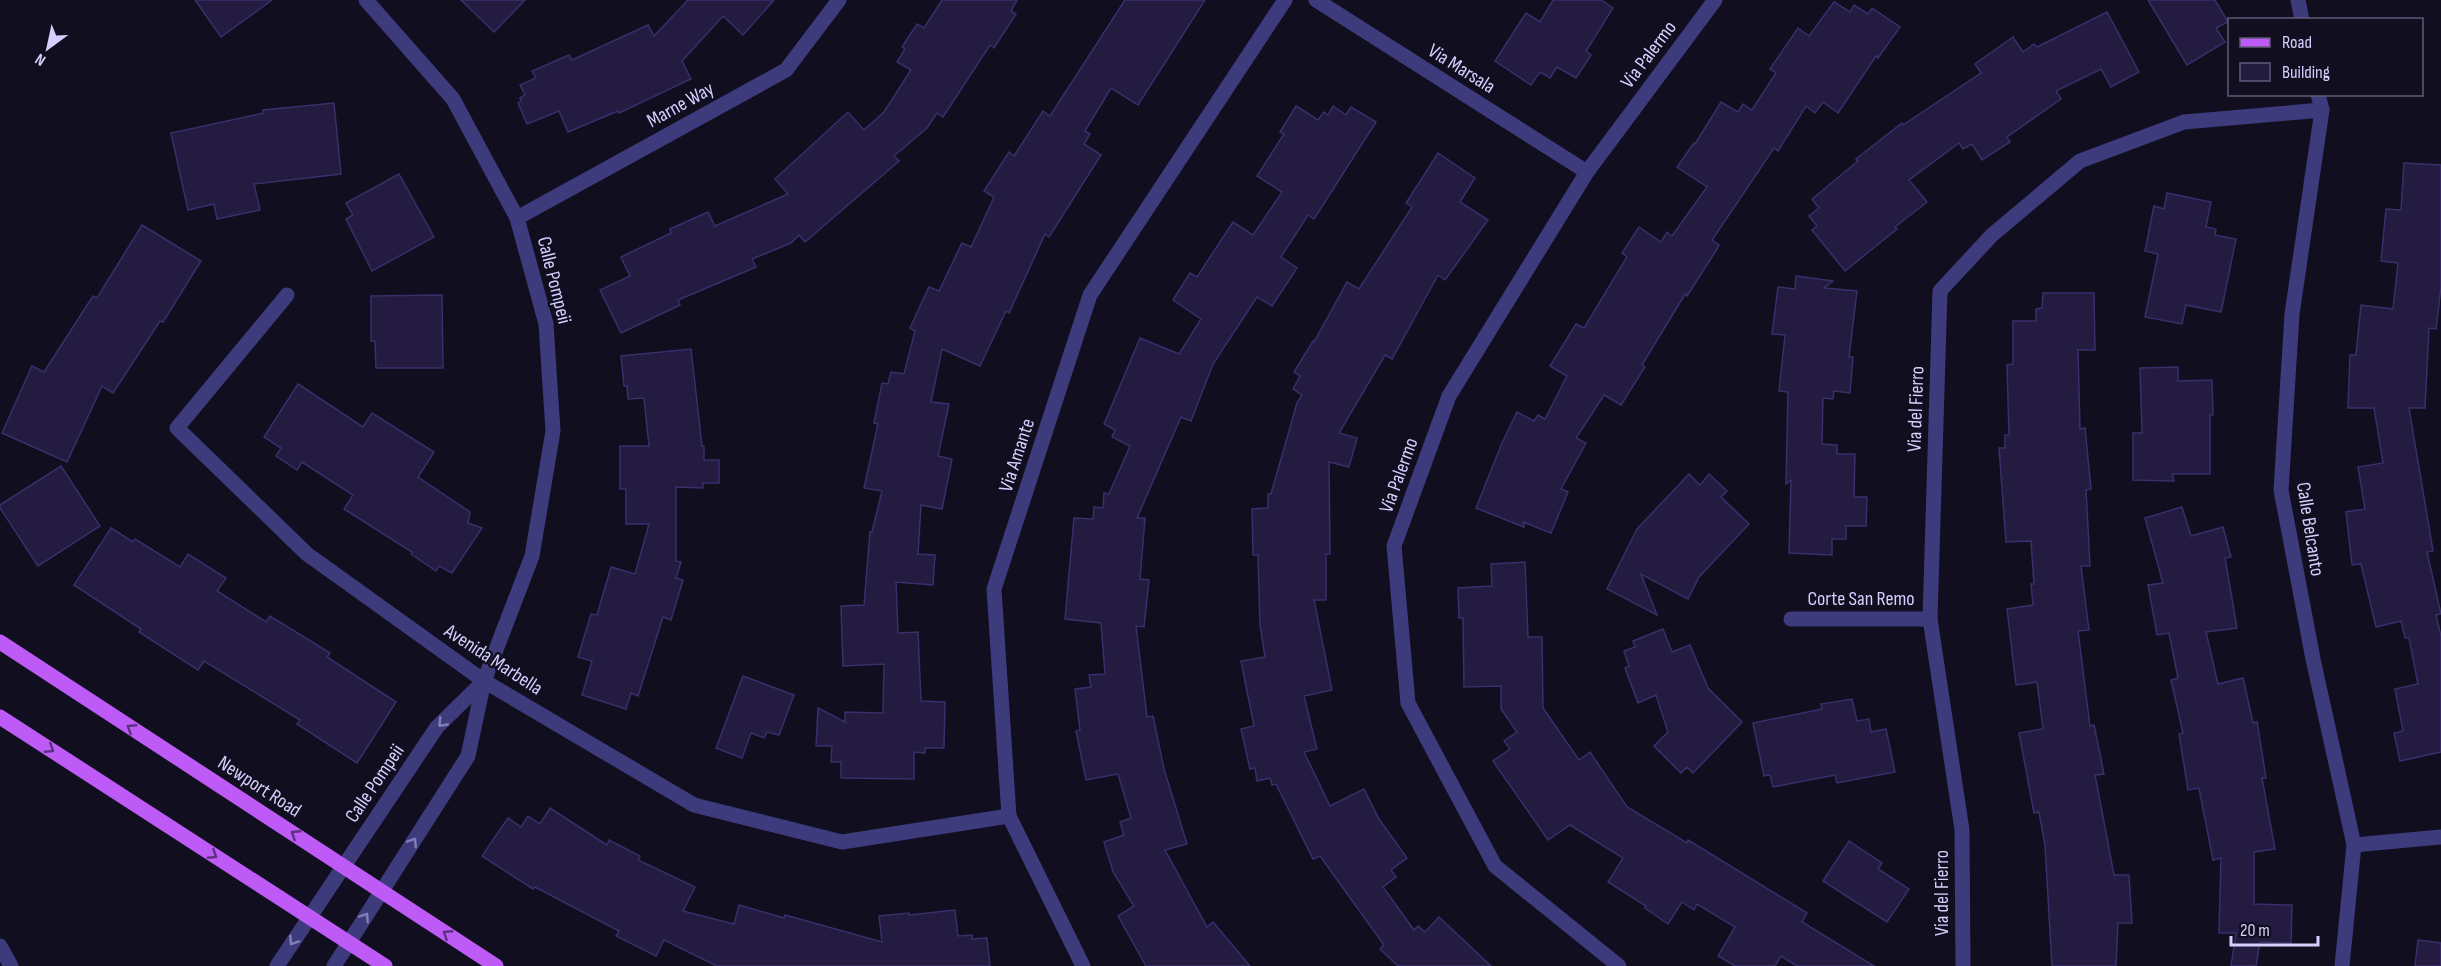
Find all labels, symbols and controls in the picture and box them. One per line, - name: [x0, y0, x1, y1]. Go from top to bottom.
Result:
- street label: Via Palermo: [1616, 16, 1682, 93]
- north arrow: [18, 18, 78, 78]
- legend: [2228, 18, 2423, 96]
- text: Road: [2282, 32, 2312, 53]
- street label: Via Marsala: [1423, 39, 1500, 99]
- text: N: [32, 49, 49, 70]
- text: Building: [2282, 62, 2330, 83]
- street label: Marne Way: [643, 77, 718, 133]
- street label: Calle Pompeii: [532, 234, 576, 326]
- street label: Via del Fierro: [1903, 366, 1929, 452]
- street label: Via Amante: [994, 416, 1040, 495]
- street label: Via Palermo: [1374, 435, 1424, 516]
- street label: Calle Belcanto: [2291, 480, 2329, 578]
- street label: Corte San Remo: [1807, 587, 1915, 611]
- street label: Avenida Marbella: [439, 619, 547, 700]
- one-way arrow: [438, 716, 449, 726]
- one-way arrow: [127, 724, 138, 735]
- street label: Calle Pompeii: [340, 740, 410, 827]
- one-way arrow: [43, 742, 54, 753]
- street label: Newport Road: [213, 751, 306, 823]
- one-way arrow: [290, 831, 301, 842]
- one-way arrow: [406, 838, 418, 848]
- one-way arrow: [206, 848, 217, 859]
- street label: Via del Fierro: [1930, 850, 1954, 936]
- scale bar: [2231, 909, 2318, 947]
- one-way arrow: [358, 913, 370, 923]
- text: 20 m: [2240, 920, 2270, 941]
- one-way arrow: [443, 930, 454, 941]
- one-way arrow: [289, 935, 300, 946]

